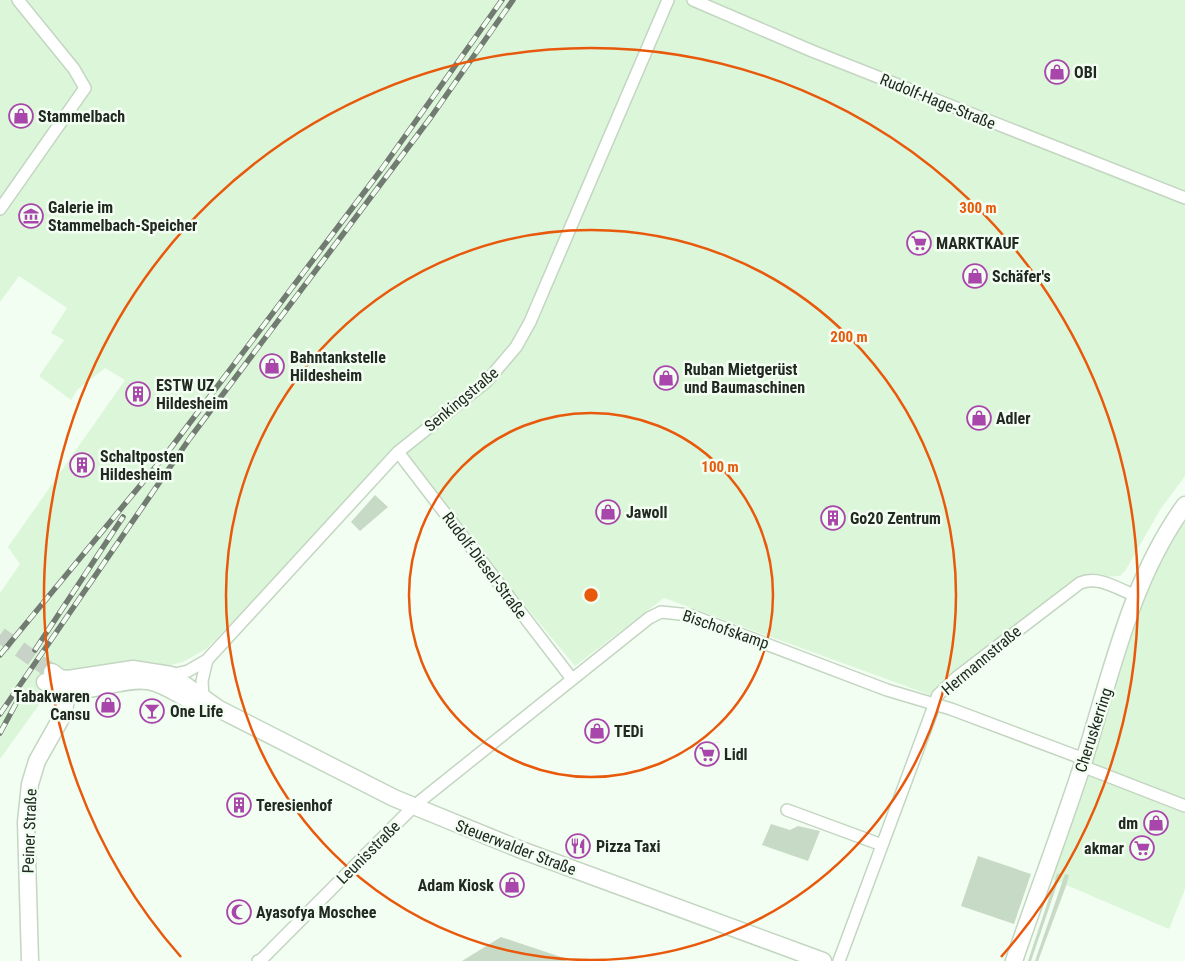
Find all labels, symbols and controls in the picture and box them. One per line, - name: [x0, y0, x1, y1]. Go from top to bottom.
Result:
- shop icon: OBI: [1044, 59, 1070, 85]
- place label: OBI: [1074, 63, 1097, 82]
- street label: Rudolf-Hage-Straße: [877, 70, 998, 133]
- shop icon: Stammelbach: [8, 103, 34, 129]
- place label: Stammelbach: [38, 107, 125, 126]
- place label: Galerie im Stammelbach-Speicher: [48, 198, 197, 235]
- text: 300 m: [959, 199, 997, 217]
- museum icon: Galerie im Stammelbach-Speicher: [18, 203, 44, 229]
- supermarket icon: MARKTKAUF: [906, 230, 932, 256]
- place label: MARKTKAUF: [936, 234, 1020, 253]
- shop icon: Schäfer's: [962, 263, 988, 289]
- place label: Schäfer's: [992, 267, 1051, 286]
- text: 200 m: [830, 328, 868, 346]
- place label: Bahntankstelle Hildesheim: [290, 348, 386, 385]
- shop icon: Bahntankstelle Hildesheim: [259, 353, 285, 379]
- place label: Ruban Mietgerüst und Baumaschinen: [684, 360, 805, 397]
- street label: Senkingstraße: [421, 363, 502, 436]
- shop icon: Ruban Mietgerüst und Baumaschinen: [653, 365, 679, 391]
- place label: ESTW UZ Hildesheim: [156, 376, 228, 413]
- building icon: ESTW UZ Hildesheim: [125, 381, 151, 407]
- shop icon: Adler: [966, 405, 992, 431]
- place label: Adler: [996, 409, 1030, 428]
- place label: Schaltposten Hildesheim: [100, 447, 184, 484]
- building icon: Schaltposten Hildesheim: [69, 452, 95, 478]
- text: 100 m: [701, 458, 739, 476]
- shop icon: Jawoll: [595, 499, 621, 525]
- place label: Jawoll: [626, 503, 668, 522]
- building icon: Go20 Zentrum: [820, 505, 846, 531]
- street label: Rudolf-Diesel-Straße: [438, 508, 531, 622]
- place label: Go20 Zentrum: [850, 509, 941, 528]
- centre of rings: [582, 586, 600, 604]
- street label: Bischofskamp: [680, 606, 772, 653]
- street label: Hermannstraße: [938, 622, 1025, 699]
- street label: Cheruskerring: [1071, 685, 1116, 775]
- place label: Tabakwaren Cansu: [14, 687, 90, 724]
- shop icon: Tabakwaren Cansu: [95, 692, 121, 718]
- bar icon: One Life: [139, 698, 165, 724]
- place label: One Life: [170, 702, 224, 721]
- shop icon: TEDi: [584, 718, 610, 744]
- place label: TEDi: [614, 722, 644, 741]
- supermarket icon: Lidl: [694, 741, 720, 767]
- place label: Lidl: [724, 745, 748, 764]
- street label: Peiner Straße: [19, 788, 40, 874]
- building icon: Teresienhof: [226, 792, 252, 818]
- place label: Teresienhof: [256, 796, 333, 815]
- shop icon: dm: [1143, 810, 1169, 836]
- place label: dm: [1118, 814, 1138, 833]
- street label: Steuerwalder Straße: [453, 816, 579, 879]
- street label: Leunisstraße: [333, 817, 404, 888]
- restaurant icon: Pizza Taxi: [565, 833, 591, 859]
- supermarket icon: akmar: [1129, 835, 1155, 861]
- place label: Pizza Taxi: [596, 837, 661, 856]
- place label: akmar: [1084, 839, 1124, 858]
- shop icon: Adam Kiosk: [499, 872, 525, 898]
- place label: Adam Kiosk: [418, 876, 494, 895]
- mosque icon: Ayasofya Moschee: [226, 899, 252, 925]
- place label: Ayasofya Moschee: [256, 903, 377, 922]

